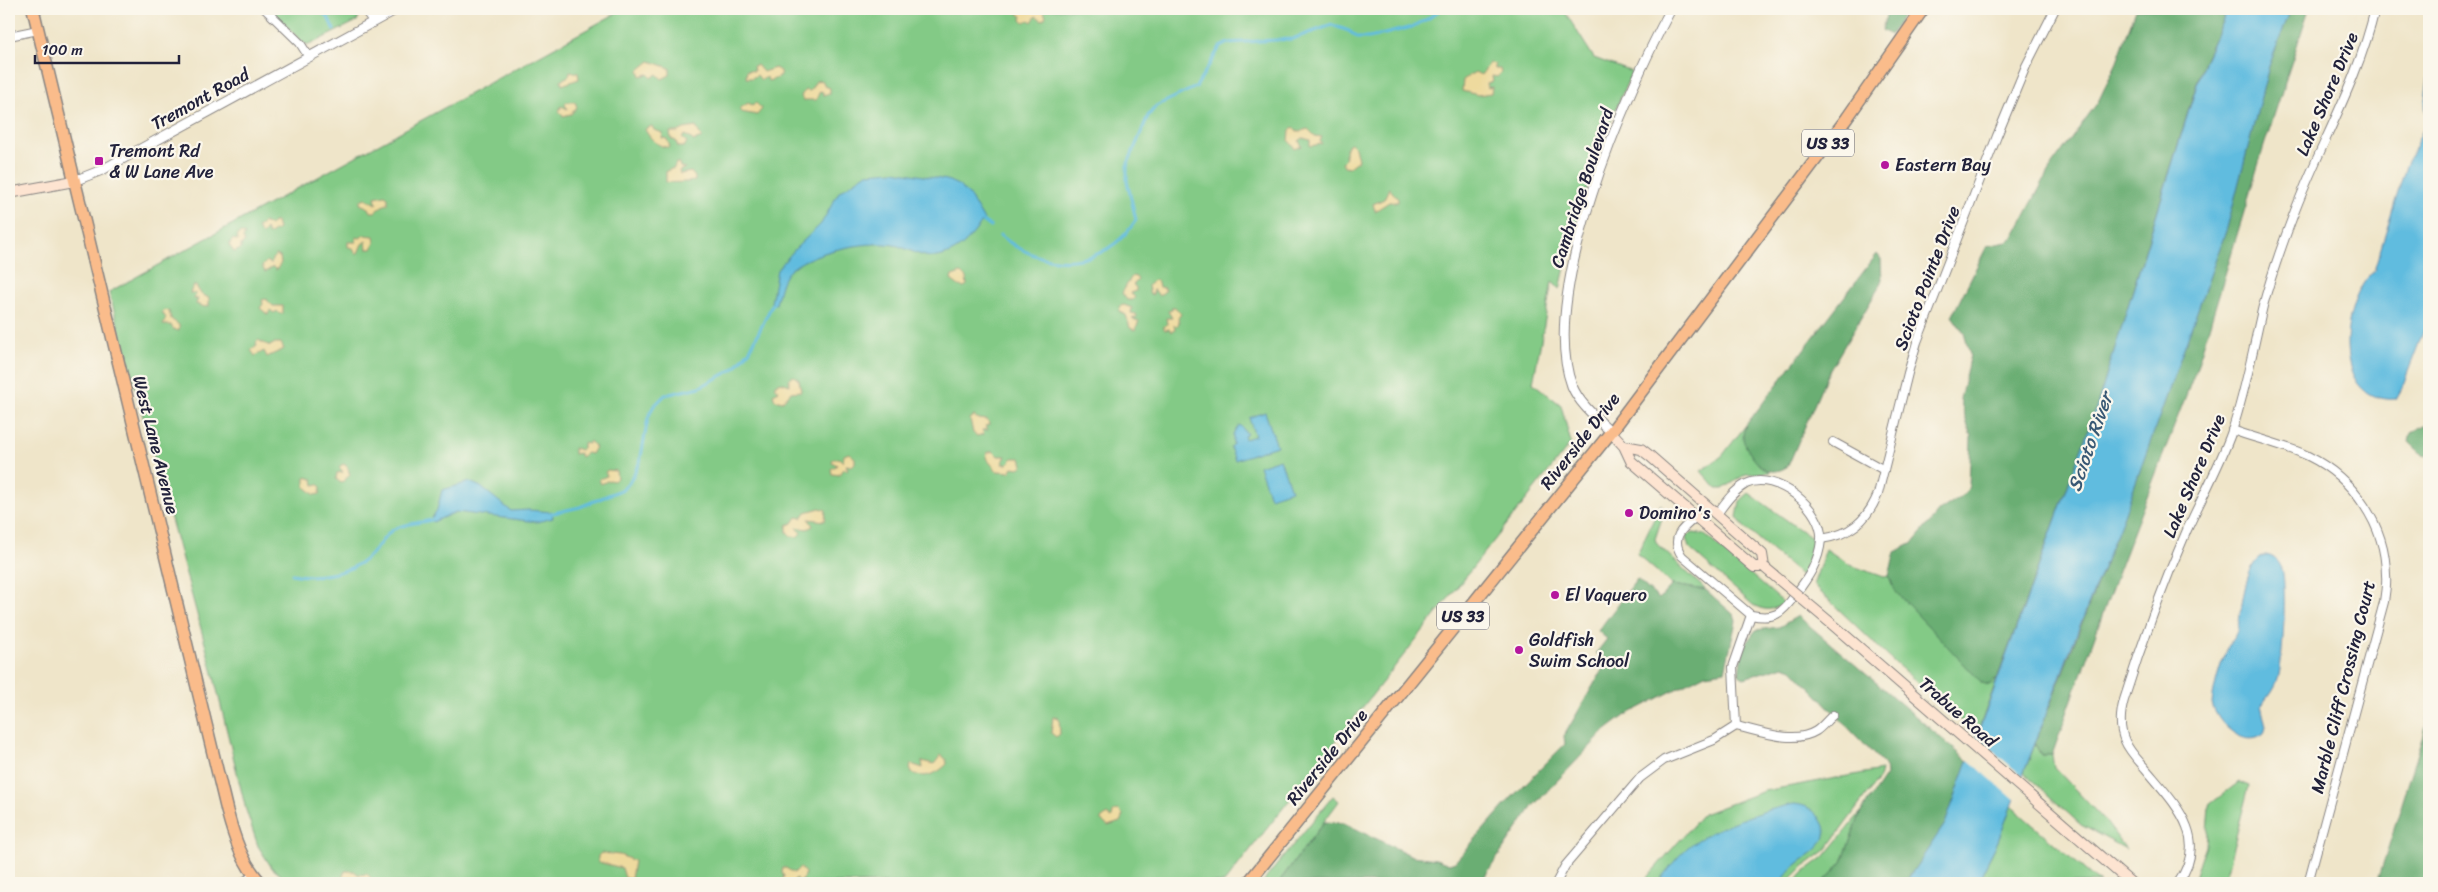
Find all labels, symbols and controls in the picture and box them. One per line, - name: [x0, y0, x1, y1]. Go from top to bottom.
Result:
- street label: Lake Shore Drive: [2286, 27, 2368, 161]
- scale bar: [35, 32, 179, 64]
- text: 100 m: [42, 37, 83, 63]
- street label: Tremont Road: [145, 58, 257, 139]
- street label: Cambridge Boulevard: [1541, 103, 1623, 272]
- road number: US 33: [1802, 130, 1854, 156]
- place label: Tremont Rd & W Lane Ave: [109, 135, 214, 188]
- place label: Eastern Bay: [1895, 149, 1992, 181]
- marker: Tremont Rd & W Lane Ave: [93, 155, 105, 167]
- marker: Eastern Bay: [1879, 159, 1891, 171]
- street label: Scioto Pointe Drive: [1885, 201, 1969, 355]
- street label: West Lane Avenue: [123, 372, 189, 518]
- street label: Riverside Drive: [1531, 385, 1629, 497]
- water label: Scioto River: [2058, 385, 2123, 496]
- street label: Lake Shore Drive: [2153, 409, 2235, 543]
- place label: Domino's: [1639, 497, 1711, 529]
- marker: Domino's: [1623, 507, 1635, 519]
- street label: Marble Cliff Crossing Court: [2301, 577, 2385, 797]
- place label: El Vaquero: [1565, 579, 1647, 611]
- marker: El Vaquero: [1549, 589, 1561, 601]
- road number: US 33: [1437, 602, 1489, 630]
- place label: Goldfish Swim School: [1529, 624, 1630, 677]
- marker: Goldfish Swim School: [1513, 644, 1525, 656]
- street label: Trabue Road: [1911, 668, 2006, 757]
- street label: Riverside Drive: [1278, 701, 1376, 812]

